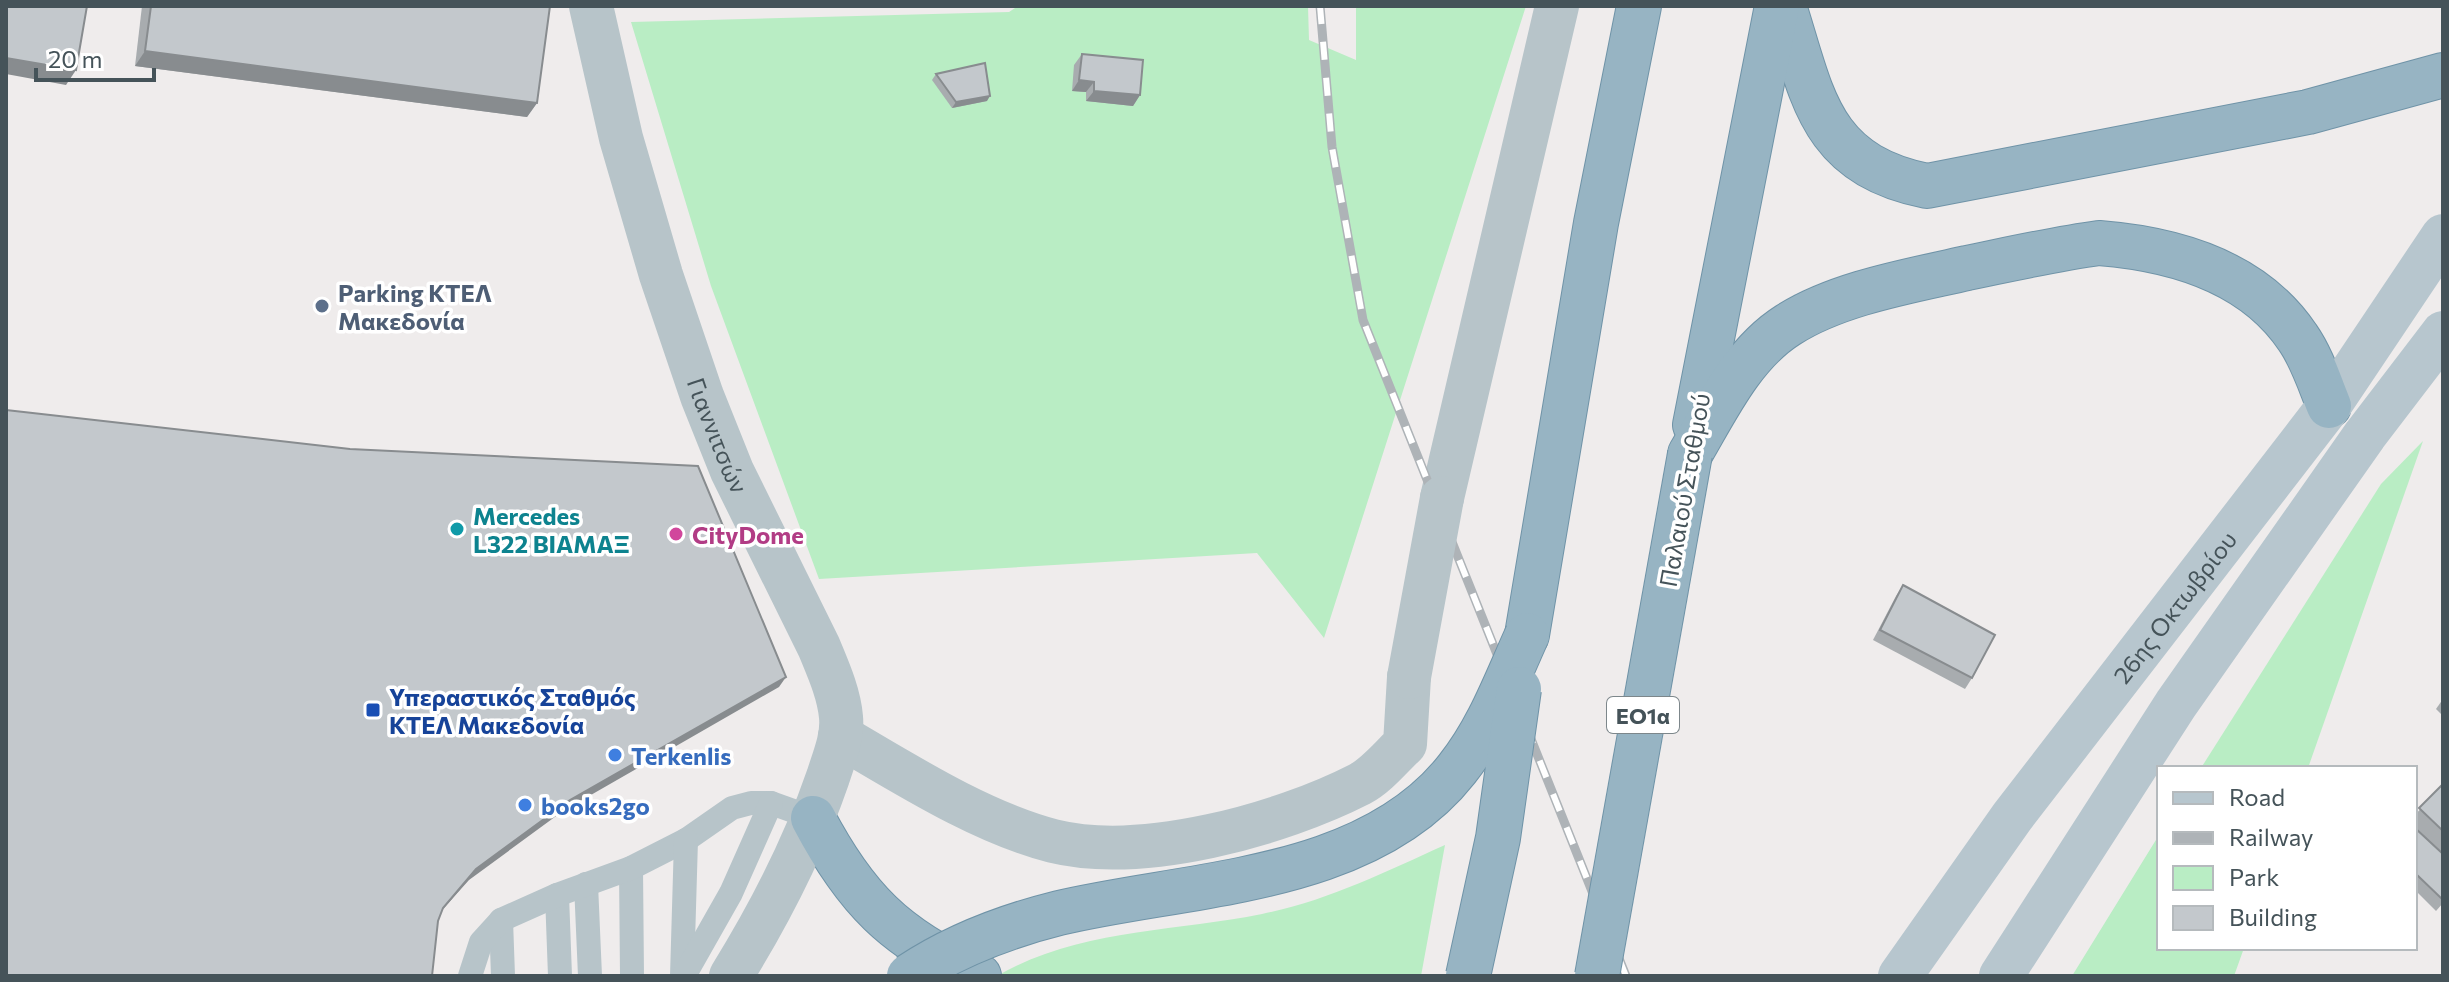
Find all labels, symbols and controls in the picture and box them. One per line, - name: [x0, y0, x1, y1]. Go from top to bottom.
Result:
- scale bar: [36, 32, 154, 82]
- text: 20 m: [48, 44, 102, 73]
- place label: Parking ΚΤΕΛ Μακεδονία: [338, 278, 492, 335]
- marker: Parking ΚΤΕΛ Μακεδονία: [313, 297, 331, 315]
- street label: Γιαννιτσών: [682, 374, 755, 497]
- street label: Παλαιού Σταθμού: [1653, 391, 1715, 589]
- place label: Mercedes L322 ΒΙΑΜΑΞ: [473, 501, 630, 558]
- marker: Mercedes L322 ΒΙΑΜΑΞ: [448, 520, 466, 538]
- place label: CityDome: [692, 520, 804, 549]
- marker: CityDome: [667, 525, 685, 543]
- street label: 26ης Οκτωβρίου: [2106, 525, 2242, 689]
- place label: Υπεραστικός Σταθμός ΚΤΕΛ Μακεδονία: [389, 682, 636, 739]
- road number: ΕΟ1α: [1607, 697, 1679, 733]
- marker: Υπεραστικός Σταθμός ΚΤΕΛ Μακεδονία: [364, 701, 382, 719]
- place label: Terkenlis: [631, 741, 731, 770]
- marker: Terkenlis: [606, 746, 624, 764]
- legend: [2157, 766, 2417, 950]
- text: Road: [2229, 782, 2285, 811]
- place label: books2go: [541, 791, 650, 820]
- marker: books2go: [516, 796, 534, 814]
- text: Railway: [2229, 822, 2314, 851]
- text: Park: [2229, 862, 2279, 891]
- text: Building: [2229, 902, 2317, 931]

